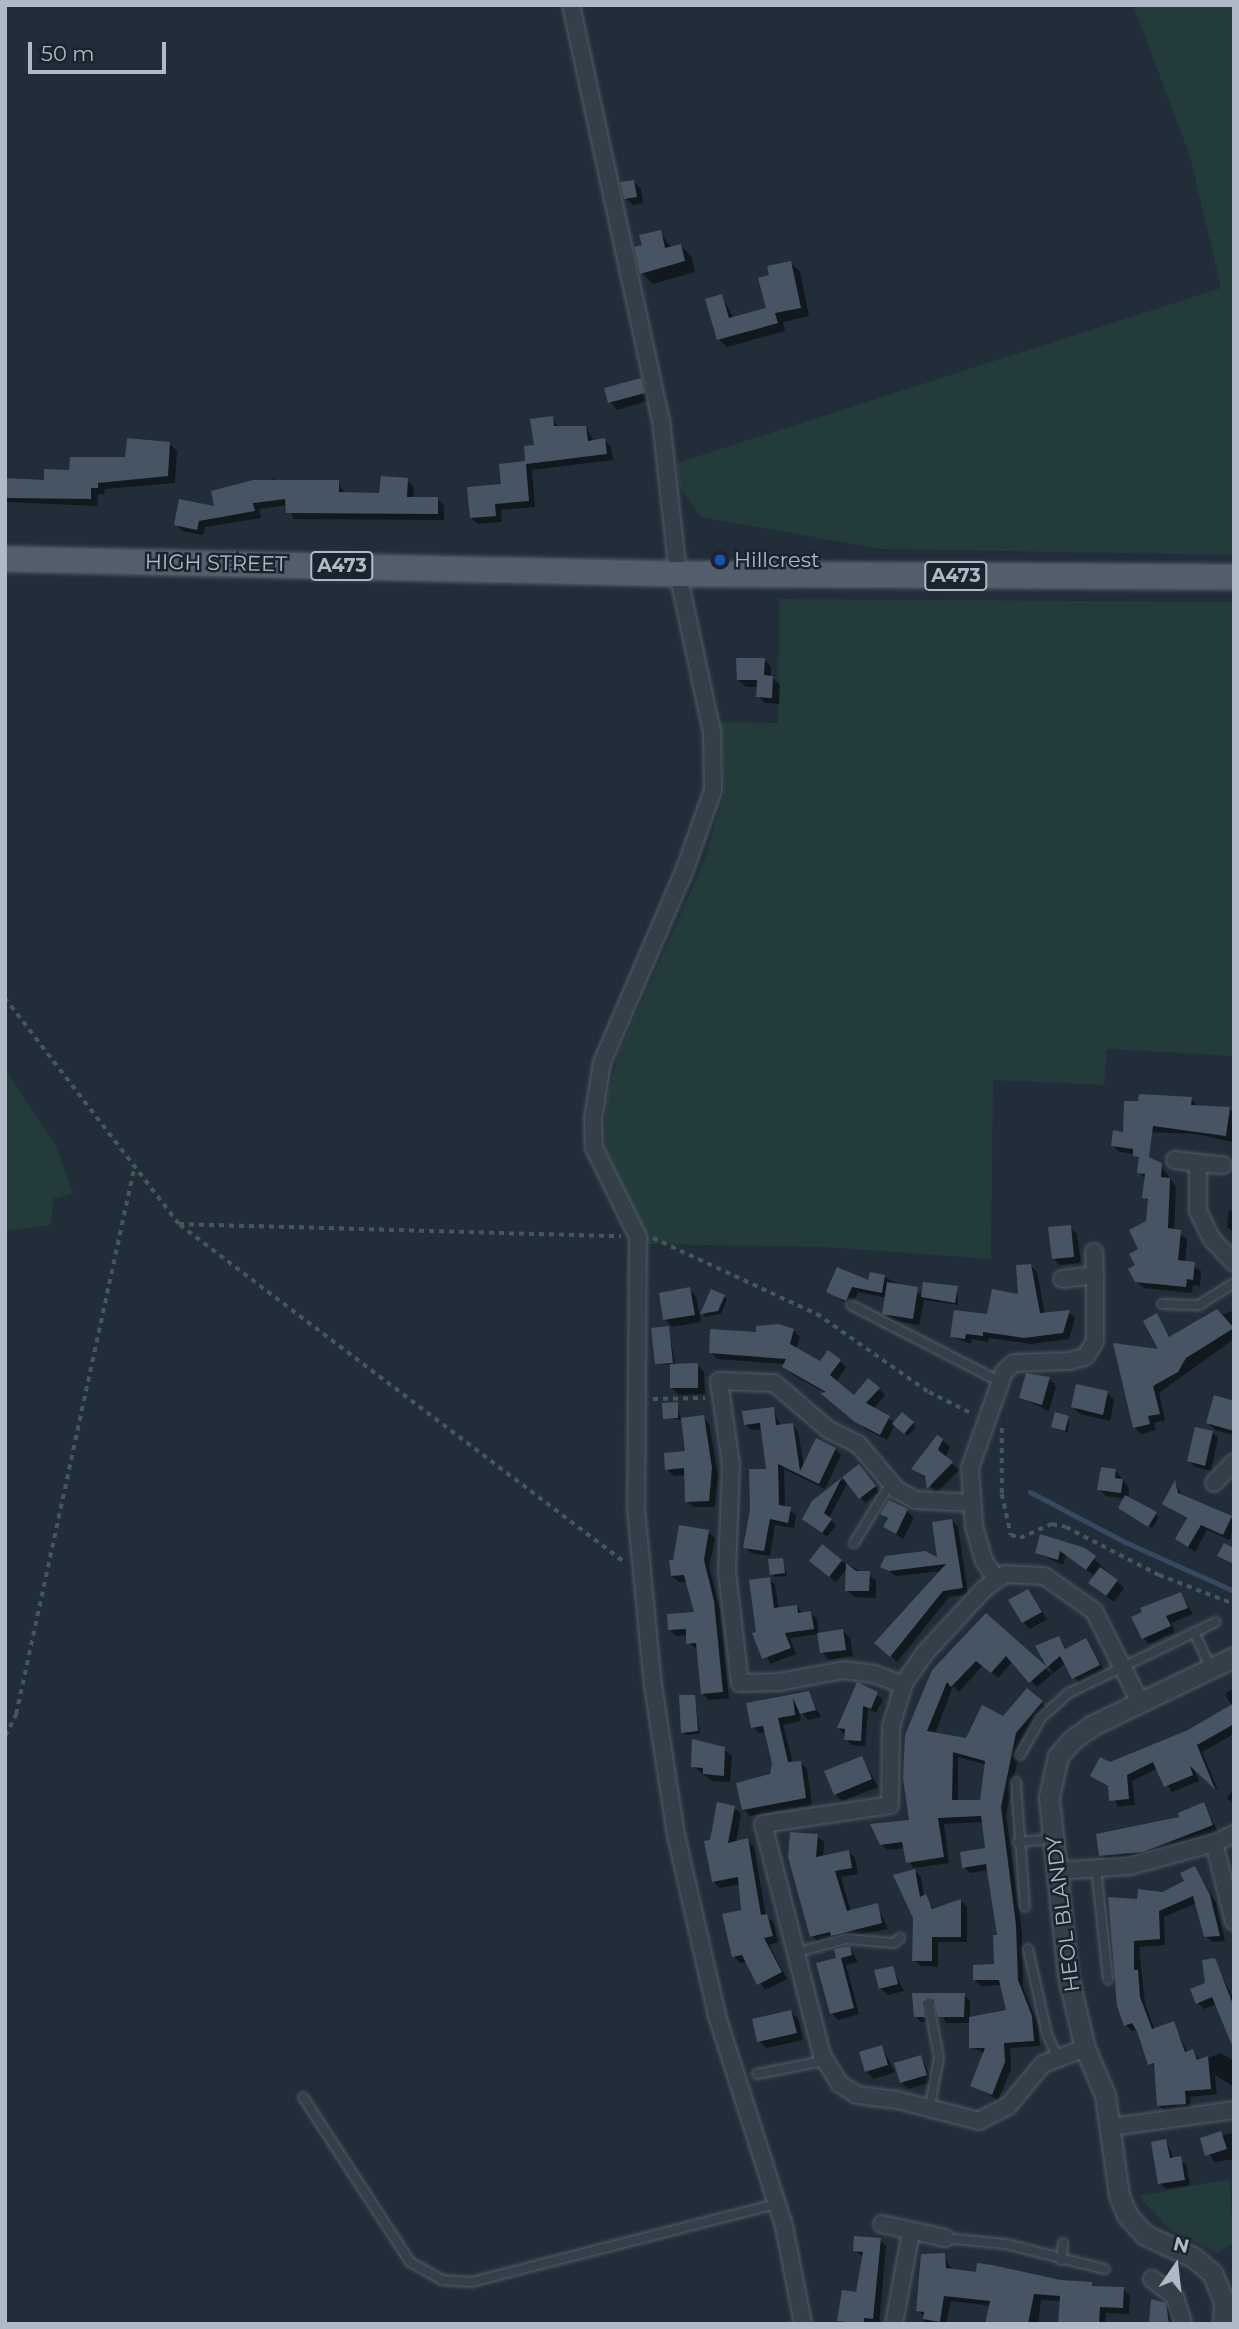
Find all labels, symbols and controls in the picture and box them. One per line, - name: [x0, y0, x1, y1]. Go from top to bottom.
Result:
- scale bar: [32, 28, 170, 72]
- text: 50 m: [41, 41, 95, 66]
- place label: Hillcrest: [734, 547, 819, 573]
- street label: HIGH STREET: [145, 549, 287, 577]
- road number: A473: [309, 551, 375, 582]
- marker: Hillcrest: [712, 552, 728, 568]
- road number: A473: [923, 561, 989, 592]
- street label: HEOL BLANDY: [1041, 1835, 1085, 1993]
- north arrow: [1141, 2231, 1211, 2301]
- text: N: [1171, 2232, 1191, 2258]

